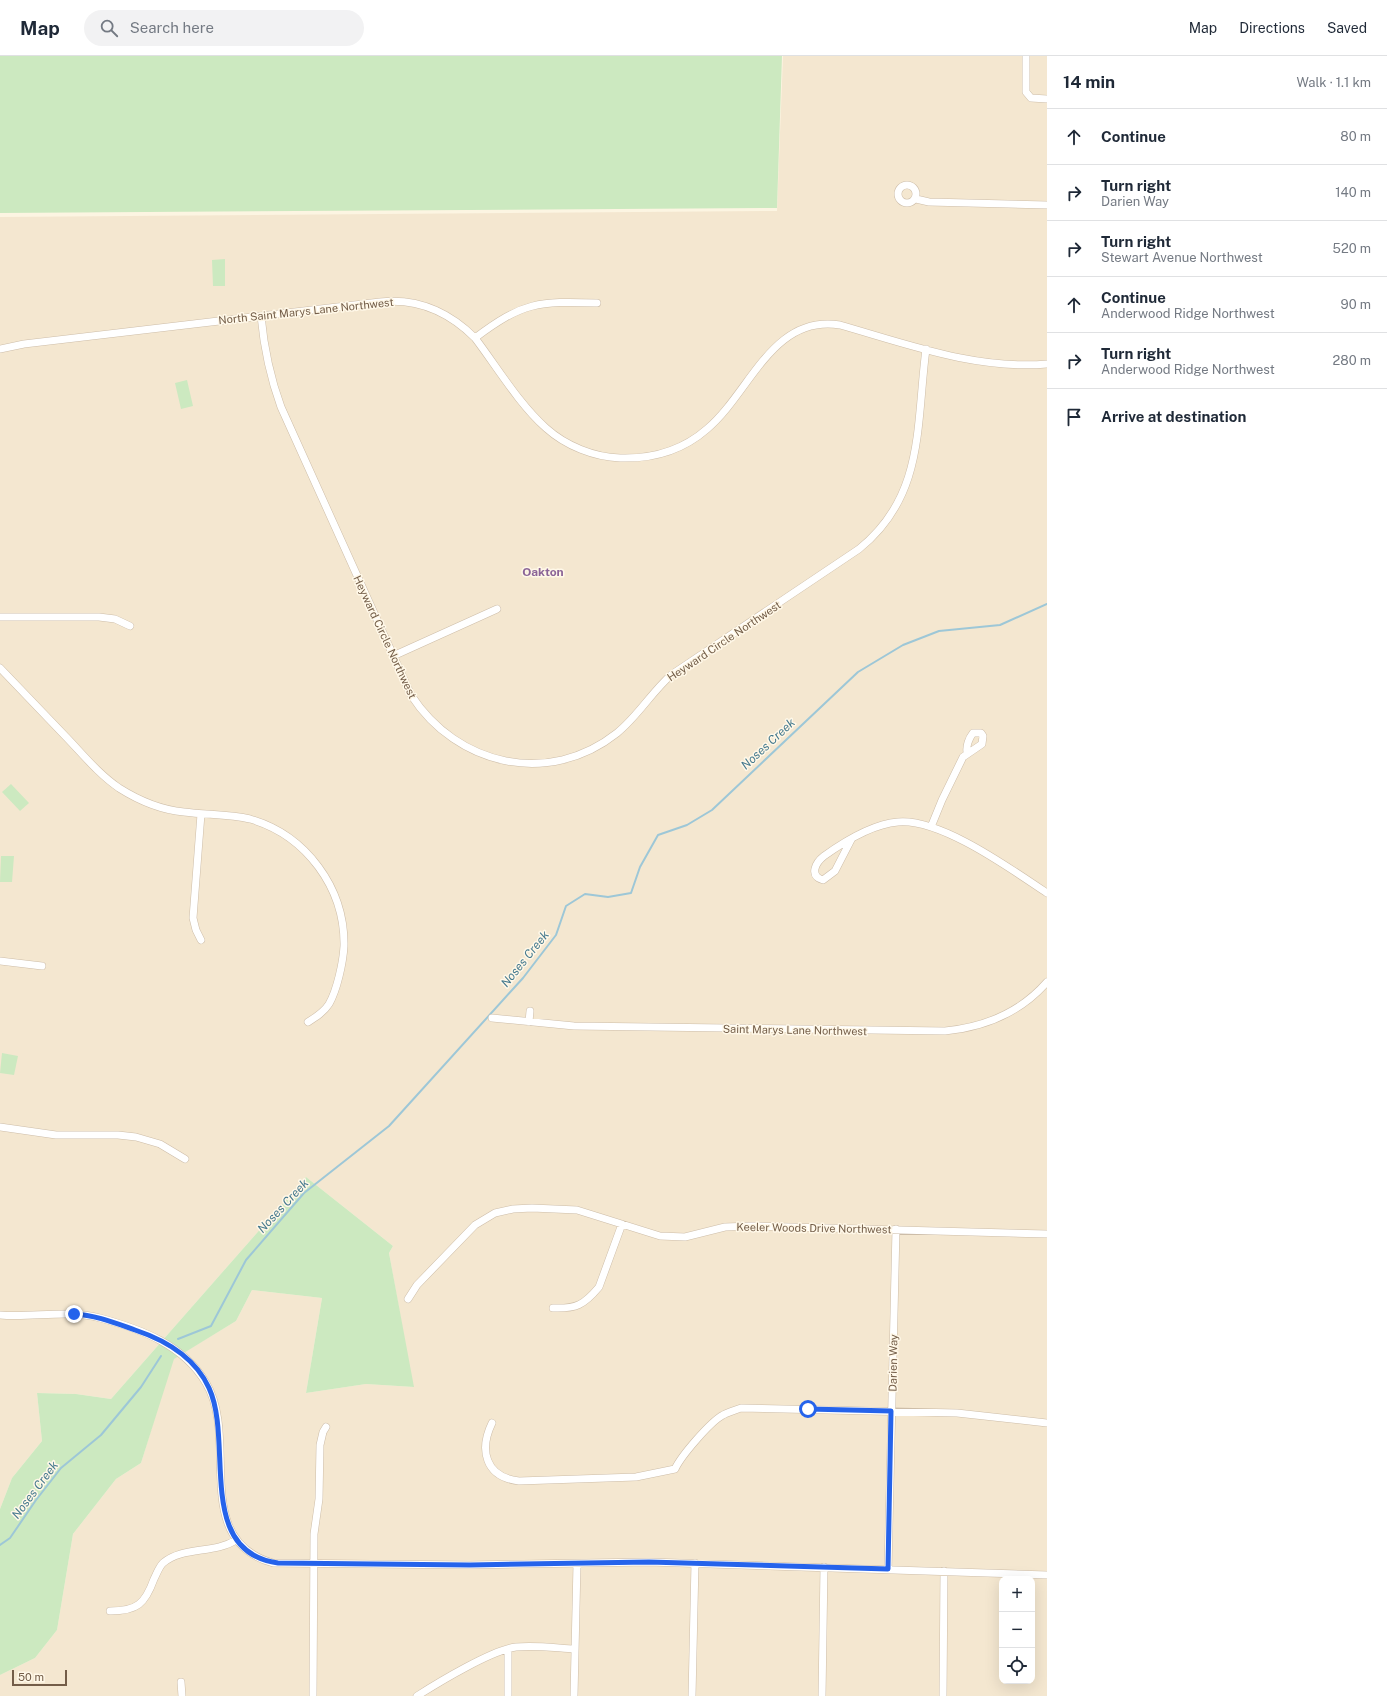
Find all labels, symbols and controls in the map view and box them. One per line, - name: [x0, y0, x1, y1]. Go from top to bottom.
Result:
- search box: [84, 10, 364, 46]
- text: Map: [20, 17, 60, 39]
- icon: search: [98, 17, 120, 39]
- text: Search here: [130, 19, 214, 36]
- text: Map: [1189, 20, 1217, 36]
- text: Directions: [1239, 20, 1305, 36]
- text: Saved: [1327, 20, 1367, 36]
- text: 14 min: [1063, 72, 1115, 92]
- text: Walk · 1.1 km: [1296, 75, 1371, 90]
- icon: ahead: [1063, 126, 1085, 148]
- text: Continue: [1101, 128, 1166, 145]
- text: 80 m: [1340, 129, 1371, 144]
- text: Turn right: [1101, 177, 1171, 194]
- icon: right: [1063, 182, 1085, 204]
- text: 140 m: [1335, 185, 1371, 200]
- text: Darien Way: [1101, 194, 1169, 209]
- text: Turn right: [1101, 233, 1171, 250]
- icon: right: [1063, 238, 1085, 260]
- text: 520 m: [1333, 241, 1371, 256]
- text: Stewart Avenue Northwest: [1101, 250, 1263, 265]
- text: Continue: [1101, 289, 1166, 306]
- icon: ahead: [1063, 294, 1085, 316]
- street label: North Saint Marys Lane Northwest: [218, 296, 394, 326]
- text: 90 m: [1341, 297, 1371, 312]
- text: Anderwood Ridge Northwest: [1101, 306, 1275, 321]
- text: Turn right: [1101, 345, 1171, 362]
- icon: right: [1063, 350, 1085, 372]
- text: 280 m: [1333, 353, 1371, 368]
- text: Anderwood Ridge Northwest: [1101, 362, 1275, 377]
- icon: arrive: [1063, 406, 1085, 428]
- text: Arrive at destination: [1101, 408, 1246, 425]
- district label: Oakton: [522, 565, 564, 579]
- street label: Heyward Circle Northwest: [351, 574, 419, 700]
- street label: Heyward Circle Northwest: [665, 598, 783, 684]
- water label: Noses Creek: [738, 715, 798, 772]
- water label: Noses Creek: [498, 928, 552, 990]
- street label: Saint Marys Lane Northwest: [723, 1023, 867, 1037]
- water label: Noses Creek: [255, 1176, 312, 1236]
- street label: Keeler Woods Drive Northwest: [736, 1221, 892, 1235]
- route end: [65, 1305, 83, 1323]
- street label: Darien Way: [886, 1334, 900, 1392]
- route start: [799, 1400, 817, 1418]
- water label: Noses Creek: [9, 1458, 61, 1521]
- map controls: [999, 1576, 1035, 1684]
- button: +: [999, 1576, 1035, 1612]
- button: −: [999, 1612, 1035, 1648]
- button: locate: [999, 1648, 1035, 1684]
- scale bar: [12, 1668, 67, 1687]
- text: 50 m: [18, 1671, 44, 1683]

